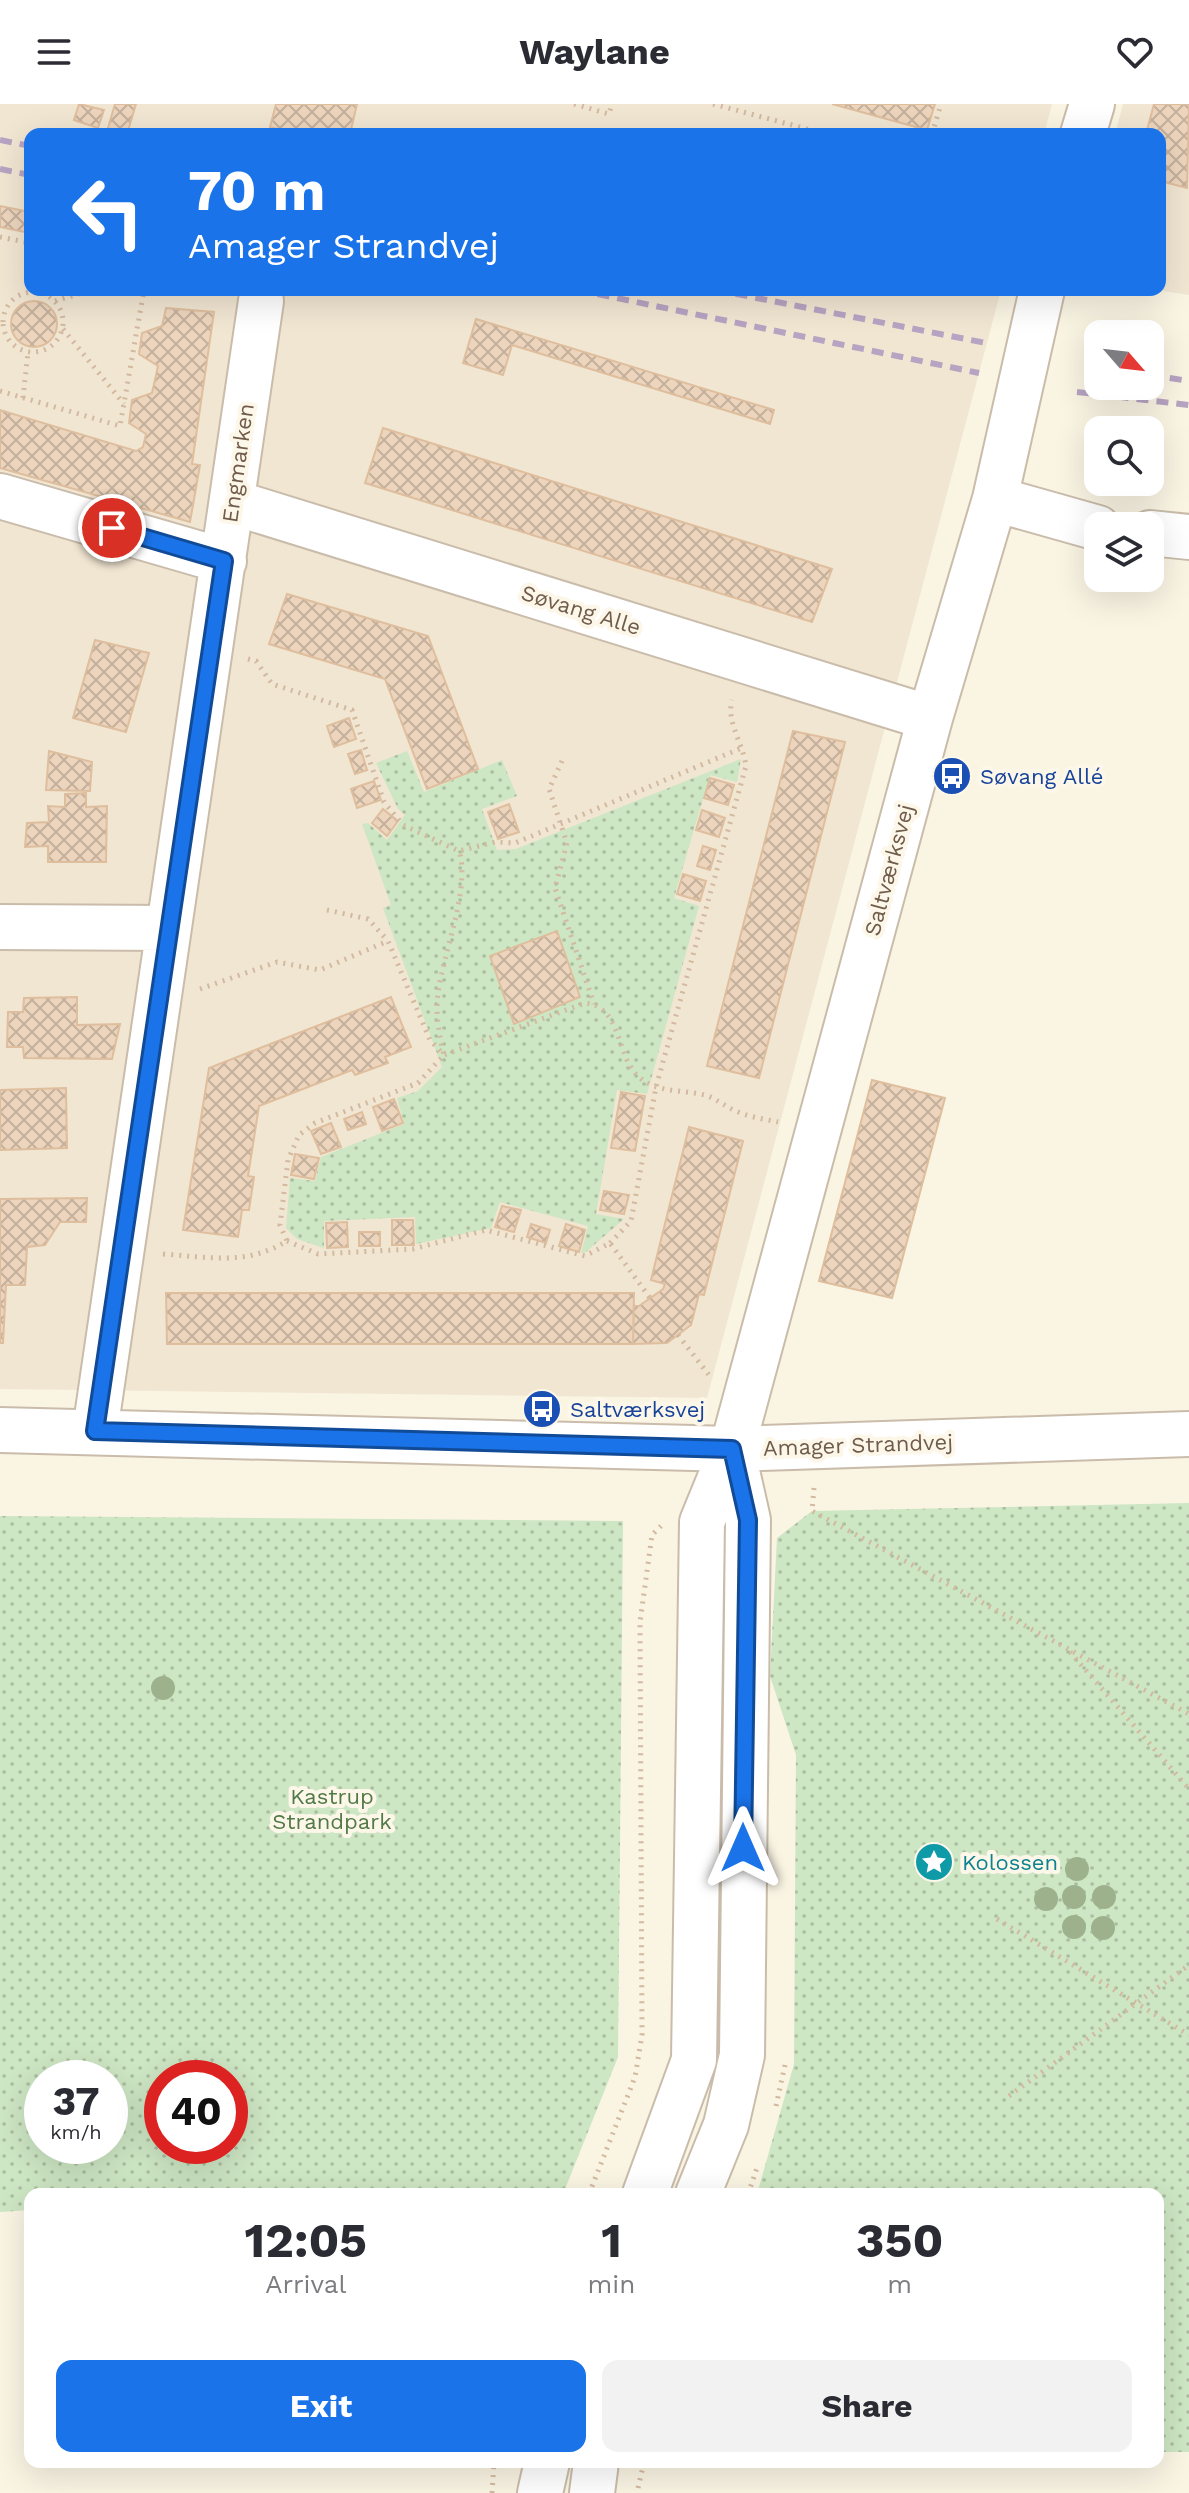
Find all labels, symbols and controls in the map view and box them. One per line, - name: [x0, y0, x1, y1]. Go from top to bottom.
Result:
- icon: menu: [32, 30, 76, 74]
- icon: heart: [1113, 30, 1157, 74]
- text: Waylane: [519, 31, 670, 73]
- text: 70 m: [188, 158, 325, 224]
- icon: left: [56, 160, 160, 264]
- text: Amager Strandvej: [188, 225, 499, 267]
- north arrow: [1084, 320, 1164, 400]
- map controls: [1084, 320, 1164, 592]
- street label: Engmarken: [217, 402, 259, 524]
- button: search: [1084, 416, 1164, 496]
- pin: [78, 494, 146, 562]
- icon: arrive: [90, 506, 134, 550]
- button: layers: [1084, 512, 1164, 592]
- street label: Søvang Alle: [518, 580, 644, 640]
- bus stop icon: Søvang Allé: [931, 755, 973, 797]
- place label: Søvang Allé: [980, 764, 1104, 789]
- street label: Saltværksvej: [859, 801, 919, 939]
- bus stop icon: Saltværksvej: [521, 1388, 563, 1430]
- place label: Saltværksvej: [570, 1397, 705, 1422]
- street label: Amager Strandvej: [763, 1429, 953, 1461]
- park label: Kastrup Strandpark: [272, 1784, 392, 1834]
- position arrow: [701, 1806, 785, 1890]
- place icon: Kolossen: [913, 1841, 955, 1883]
- place label: Kolossen: [962, 1850, 1058, 1875]
- speed limit sign: 40: [144, 2060, 248, 2164]
- text: 37: [53, 2078, 99, 2125]
- text: km/h: [50, 2120, 102, 2144]
- text: 12:05: [245, 2212, 367, 2269]
- text: 1: [601, 2212, 622, 2269]
- text: 350: [856, 2212, 943, 2269]
- text: Arrival: [265, 2269, 346, 2299]
- text: min: [588, 2269, 635, 2299]
- text: m: [887, 2269, 912, 2299]
- button: Exit: [56, 2360, 586, 2452]
- button: Share: [602, 2360, 1132, 2452]

